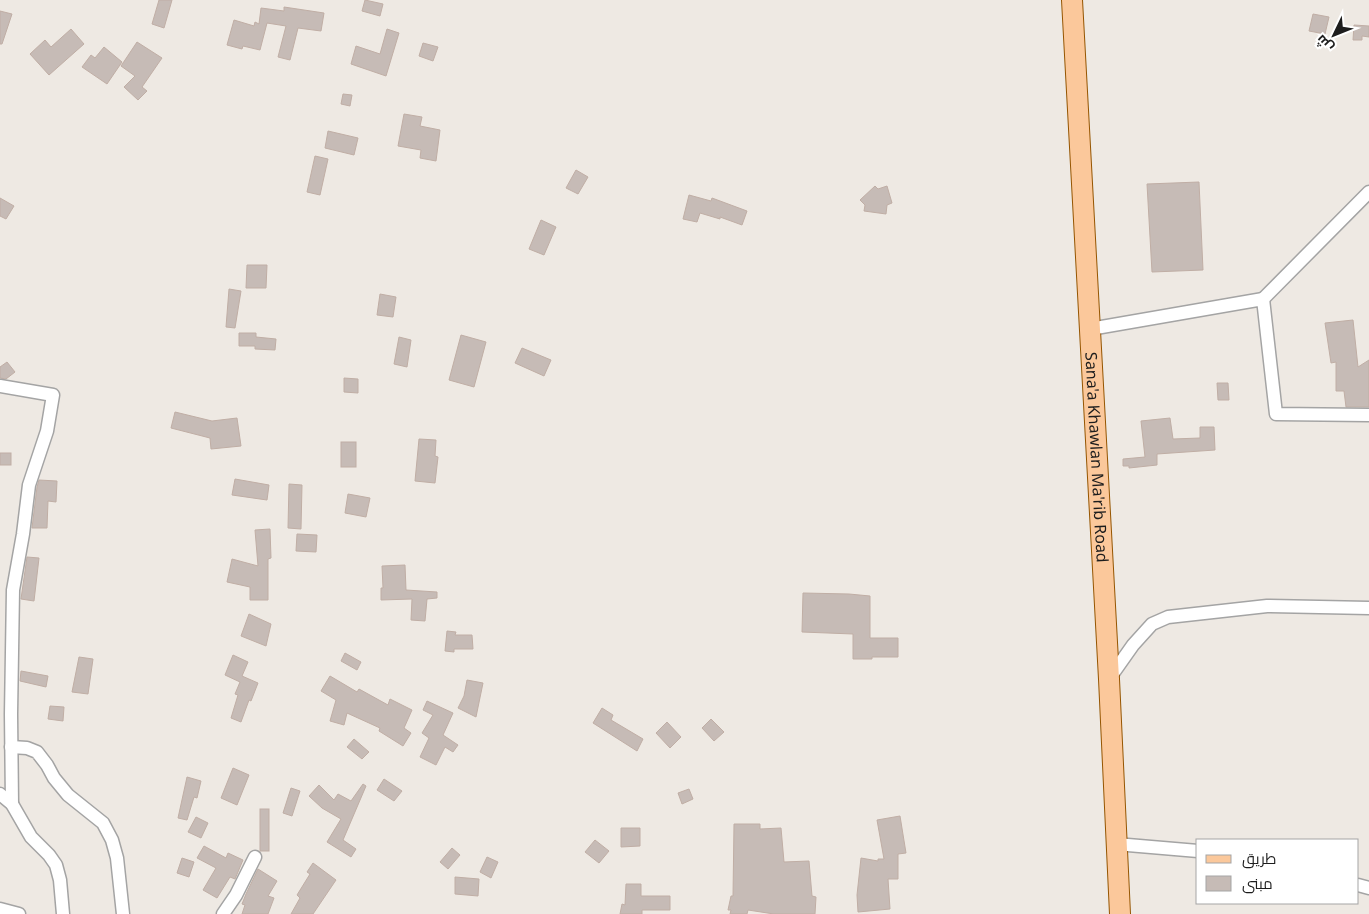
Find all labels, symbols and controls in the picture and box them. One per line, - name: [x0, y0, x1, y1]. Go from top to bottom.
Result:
- north arrow: [1309, 10, 1359, 60]
- text: ش: [1311, 31, 1337, 57]
- street label: Sana'a Khawlan Ma'rib Road: [1080, 351, 1114, 563]
- legend: [1196, 839, 1359, 904]
- text: طريق: [1242, 848, 1276, 869]
- text: مبنى: [1242, 873, 1273, 894]

